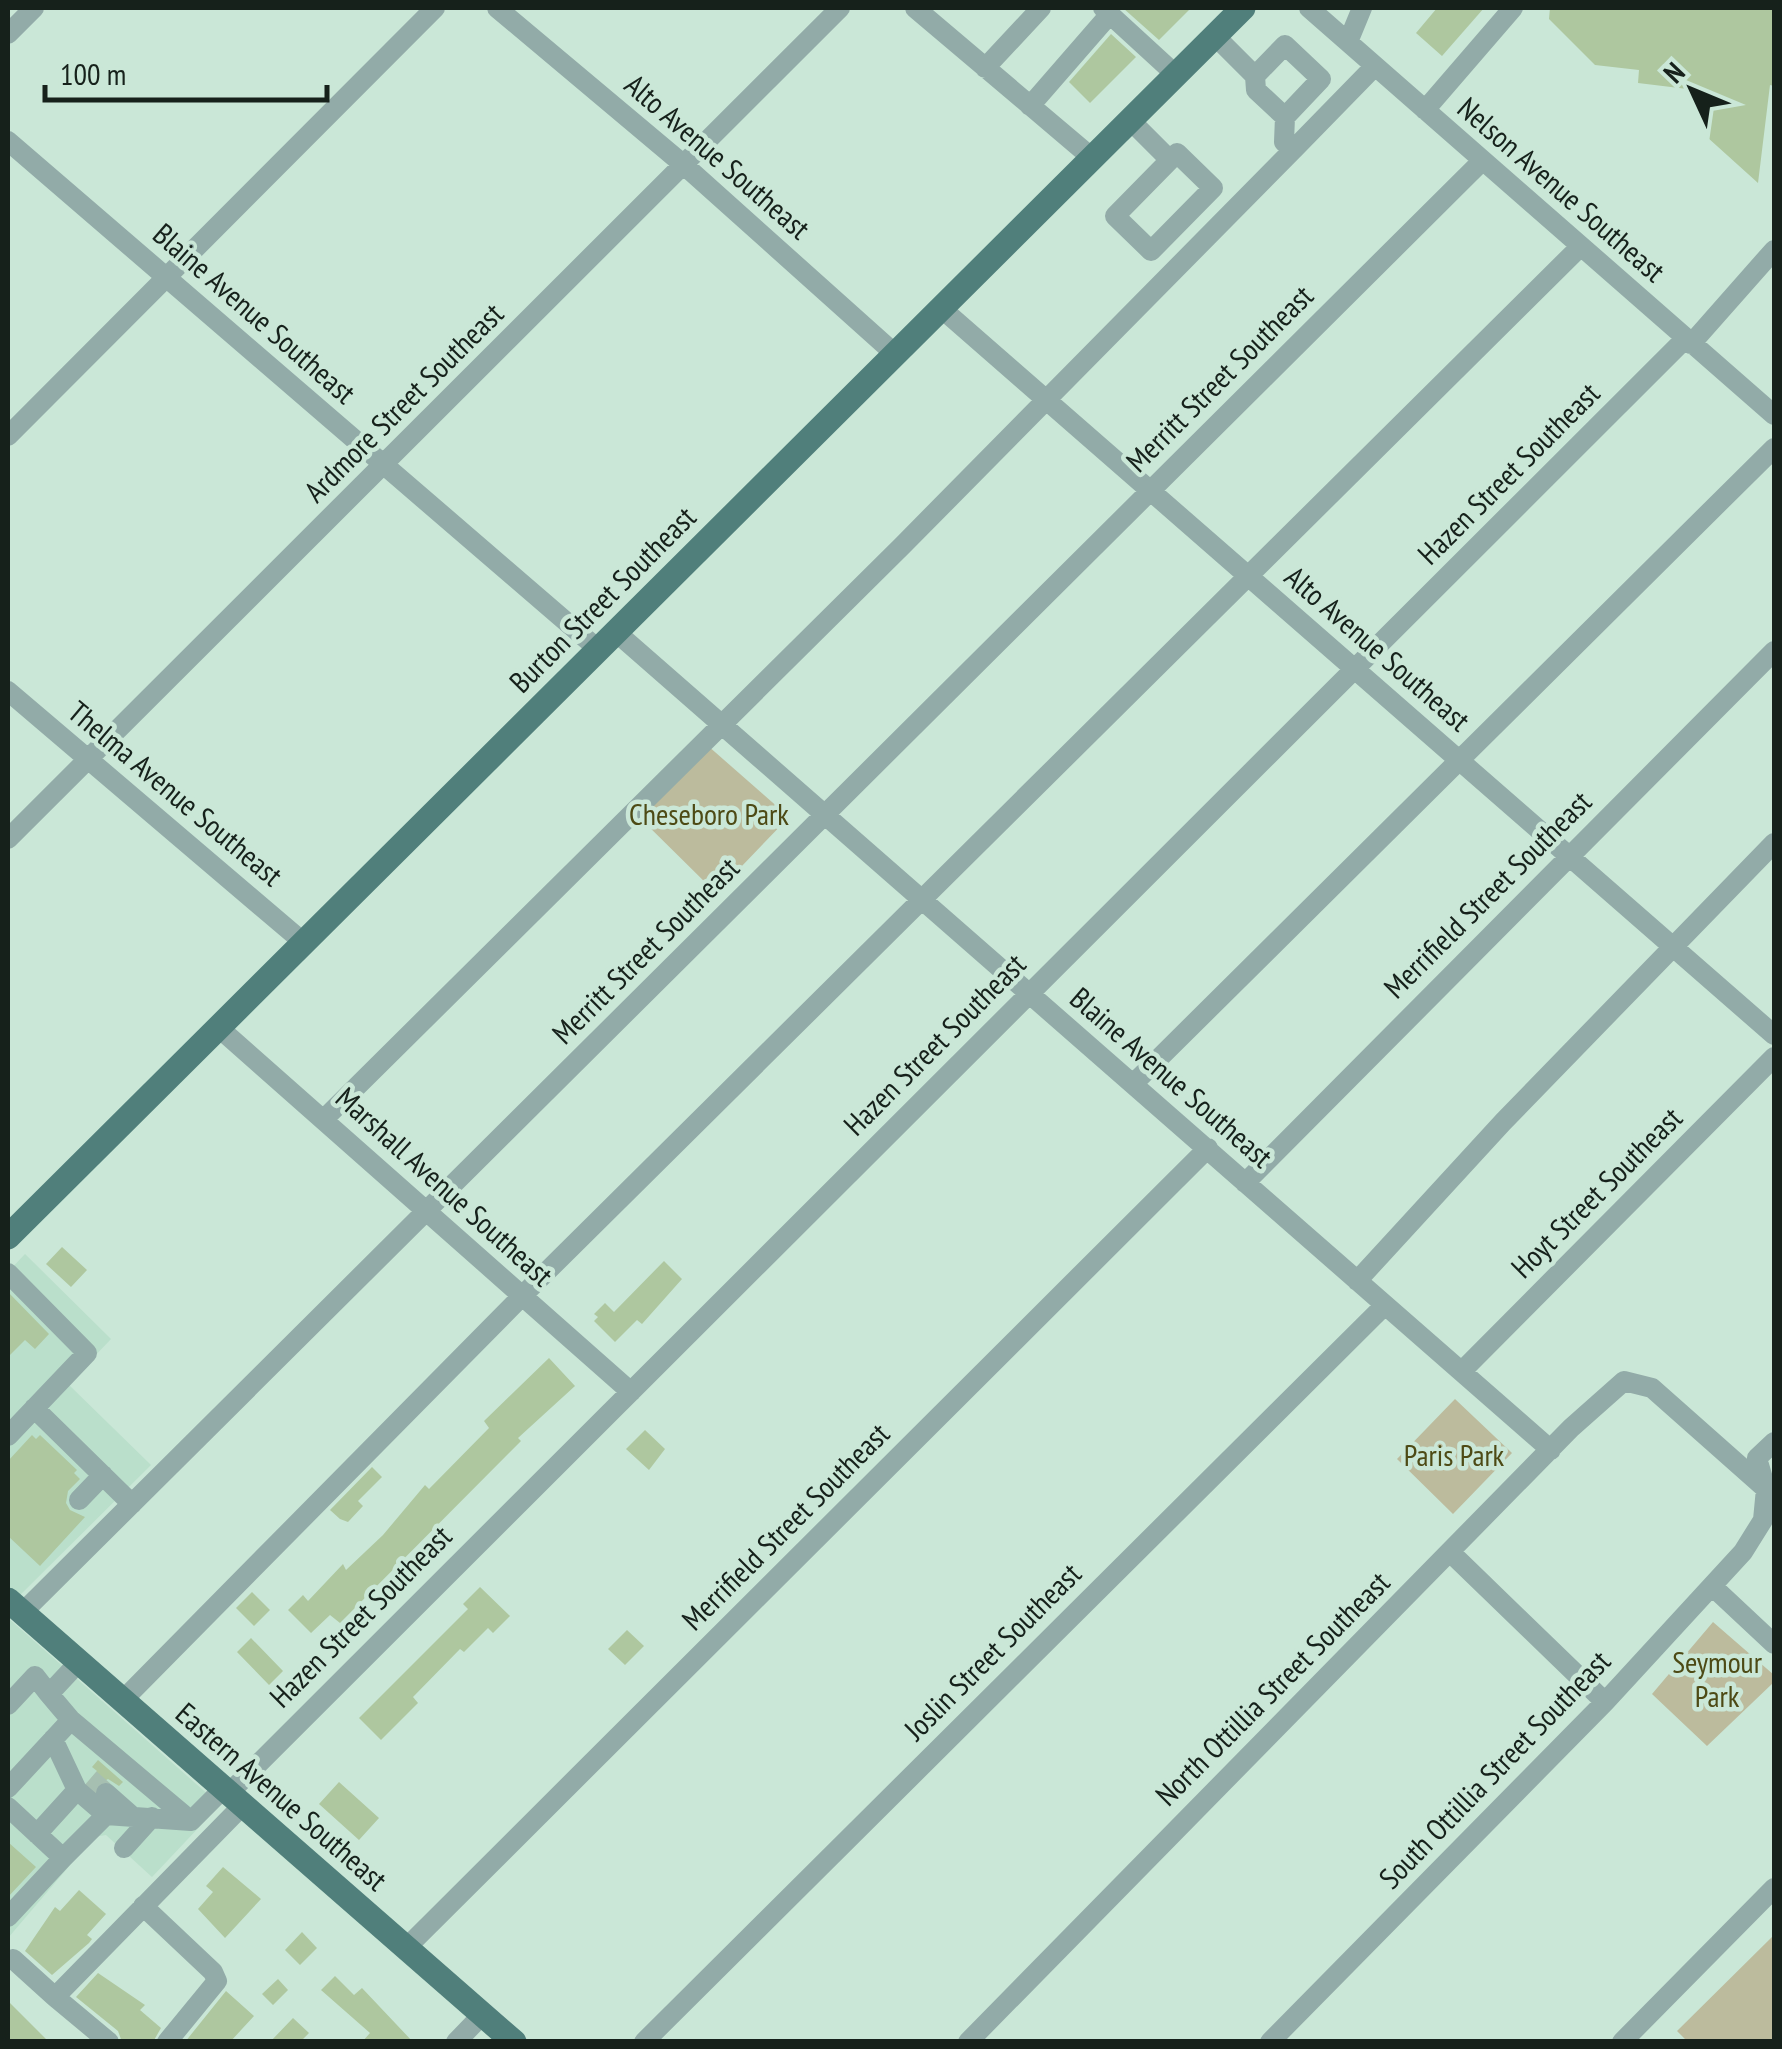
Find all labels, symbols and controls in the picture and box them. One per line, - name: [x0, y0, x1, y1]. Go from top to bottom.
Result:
- scale bar: [45, 40, 328, 102]
- north arrow: [1642, 40, 1742, 140]
- text: 100 m: [60, 54, 126, 93]
- text: N: [1655, 54, 1692, 91]
- street label: Alto Avenue Southeast: [617, 65, 819, 247]
- street label: Nelson Avenue Southeast: [1450, 88, 1674, 290]
- street label: Blaine Avenue Southeast: [146, 214, 365, 412]
- street label: Merritt Street Southeast: [1117, 276, 1321, 480]
- street label: Ardmore Street Southeast: [295, 293, 511, 510]
- street label: Hazen Street Southeast: [1409, 373, 1608, 572]
- street label: Burton Street Southeast: [500, 497, 704, 700]
- street label: Alto Avenue Southeast: [1277, 557, 1479, 739]
- street label: Thelma Avenue Southeast: [61, 692, 292, 895]
- street label: Merrifield Street Southeast: [1375, 781, 1599, 1006]
- park label: Cheseboro Park: [629, 794, 789, 833]
- street label: Merritt Street Southeast: [543, 848, 747, 1052]
- street label: Hazen Street Southeast: [835, 944, 1034, 1143]
- street label: Blaine Avenue Southeast: [1063, 978, 1282, 1176]
- street label: Marshall Avenue Southeast: [328, 1078, 562, 1294]
- street label: Hoyt Street Southeast: [1502, 1098, 1690, 1286]
- street label: Merrifield Street Southeast: [673, 1413, 897, 1638]
- park label: Paris Park: [1404, 1435, 1505, 1474]
- street label: Hazen Street Southeast: [261, 1516, 460, 1715]
- street label: Joslin Street Southeast: [894, 1554, 1089, 1748]
- street label: North Ottillia Street Southeast: [1147, 1562, 1398, 1813]
- street label: South Ottillia Street Southeast: [1370, 1641, 1618, 1896]
- park label: Seymour Park: [1672, 1642, 1763, 1715]
- street label: Eastern Avenue Southeast: [168, 1693, 396, 1899]

